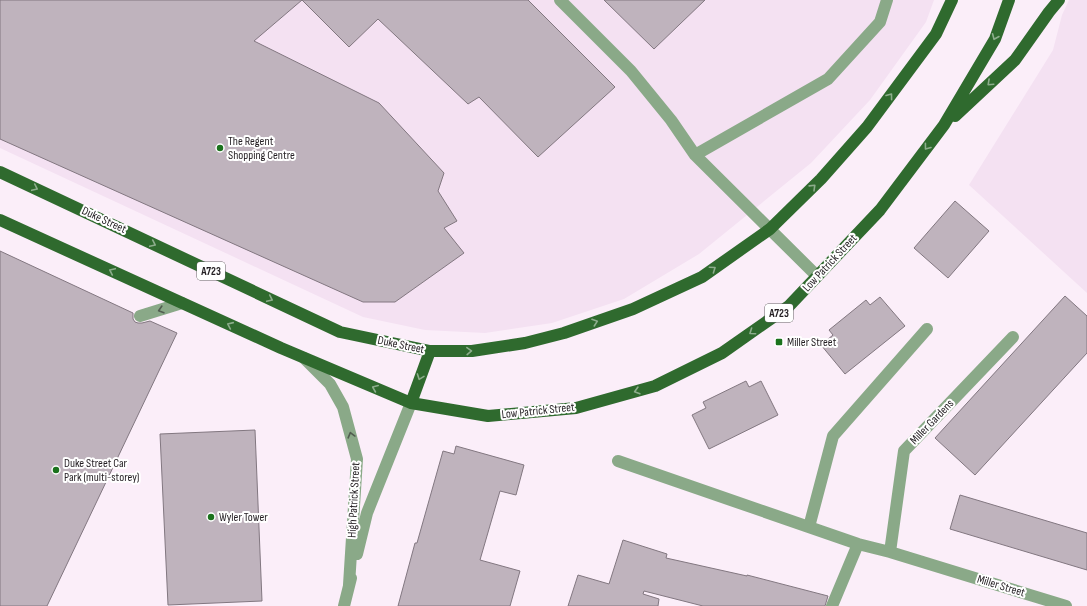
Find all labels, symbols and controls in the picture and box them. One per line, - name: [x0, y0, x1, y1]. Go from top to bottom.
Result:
- one-way arrow: [992, 32, 1000, 40]
- one-way arrow: [987, 79, 995, 86]
- one-way arrow: [885, 93, 892, 100]
- place label: The Regent Shopping Centre: [228, 134, 295, 163]
- marker: The Regent Shopping Centre: [215, 143, 225, 153]
- one-way arrow: [925, 143, 932, 150]
- one-way arrow: [31, 183, 39, 191]
- one-way arrow: [808, 184, 816, 191]
- street label: Duke Street: [79, 203, 129, 237]
- street label: Low Patrick Street: [799, 231, 861, 295]
- one-way arrow: [148, 239, 156, 247]
- road number: A723: [197, 262, 225, 280]
- one-way arrow: [709, 266, 716, 274]
- one-way arrow: [108, 268, 116, 276]
- one-way arrow: [266, 294, 274, 302]
- road number: A723: [765, 304, 793, 322]
- one-way arrow: [158, 305, 165, 314]
- one-way arrow: [591, 318, 598, 327]
- one-way arrow: [227, 322, 234, 330]
- one-way arrow: [749, 327, 756, 335]
- street label: Duke Street: [376, 333, 426, 357]
- place label: Miller Street: [787, 335, 837, 350]
- marker: Miller Street: [774, 337, 784, 347]
- one-way arrow: [466, 347, 472, 355]
- one-way arrow: [417, 373, 425, 380]
- one-way arrow: [372, 385, 380, 393]
- one-way arrow: [634, 386, 641, 395]
- street label: Miller Gardens: [907, 396, 957, 448]
- street label: Low Patrick Street: [501, 400, 576, 422]
- one-way arrow: [347, 432, 356, 439]
- place label: Duke Street Car Park (multi-storey): [64, 456, 139, 485]
- street label: High Patrick Street: [345, 462, 363, 538]
- marker: Duke Street Car Park (multi-storey): [51, 465, 61, 475]
- place label: Wyler Tower: [219, 510, 268, 525]
- marker: Wyler Tower: [206, 512, 216, 522]
- street label: Miller Street: [975, 572, 1027, 600]

